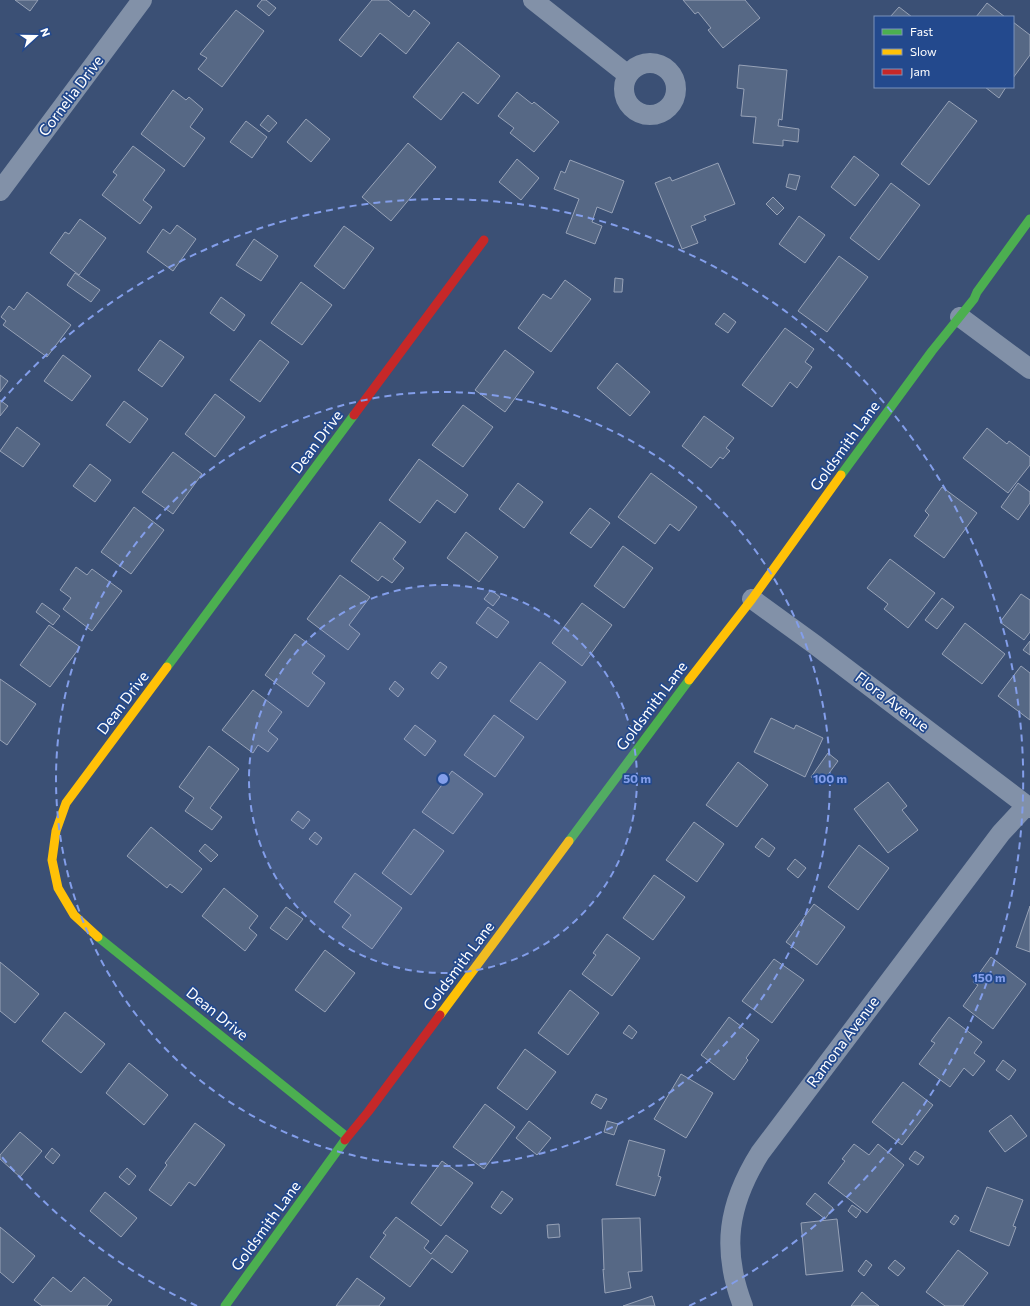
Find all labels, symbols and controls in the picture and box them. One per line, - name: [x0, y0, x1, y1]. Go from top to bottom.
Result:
- north arrow: [16, 16, 56, 56]
- legend: [874, 16, 1014, 88]
- text: Fast: [910, 24, 933, 38]
- text: N: [38, 26, 53, 38]
- text: Slow: [910, 44, 937, 58]
- street label: Cornelia Drive: [34, 51, 106, 139]
- text: Jam: [910, 64, 930, 79]
- street label: Goldsmith Lane: [806, 397, 883, 494]
- street label: Dean Drive: [287, 406, 346, 477]
- street label: Goldsmith Lane: [612, 657, 691, 753]
- street label: Dean Drive: [93, 667, 152, 738]
- street label: Flora Avenue: [852, 668, 933, 735]
- text: 50 m: [623, 771, 651, 785]
- text: 100 m: [813, 771, 847, 785]
- centre of rings: [436, 772, 450, 786]
- street label: Goldsmith Lane: [419, 917, 498, 1013]
- text: 150 m: [972, 970, 1006, 984]
- street label: Dean Drive: [183, 983, 252, 1044]
- street label: Ramona Avenue: [802, 992, 882, 1090]
- street label: Goldsmith Lane: [227, 1177, 304, 1274]

